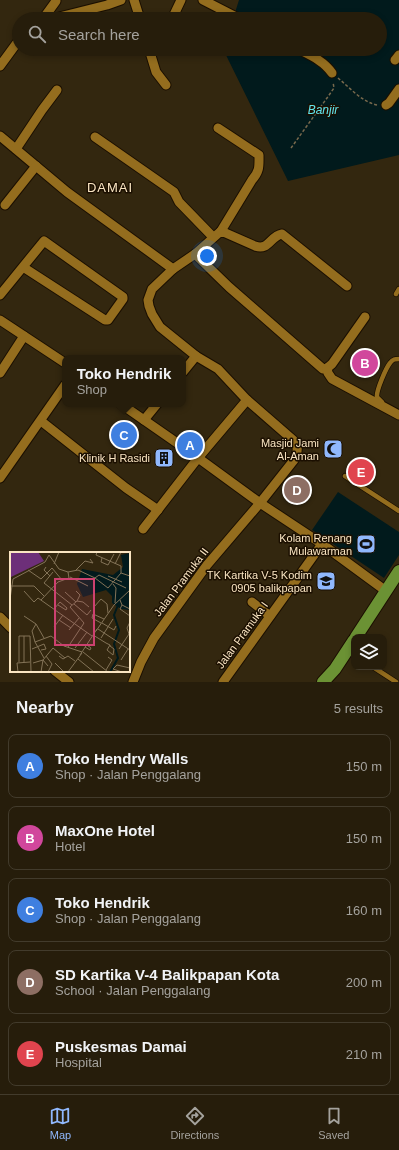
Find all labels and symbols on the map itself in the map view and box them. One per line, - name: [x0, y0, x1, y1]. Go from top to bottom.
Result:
- water label: Banjir: [308, 103, 339, 117]
- district label: DAMAI: [87, 180, 133, 195]
- your location: [197, 246, 217, 266]
- pin: B: [352, 348, 378, 378]
- pin: C: [111, 420, 137, 450]
- pin: A: [177, 430, 203, 460]
- place label: Masjid Jami Al-Aman: [261, 437, 319, 462]
- mosque icon: Masjid Jami Al-Aman: [322, 438, 344, 460]
- building icon: Klinik H Rasidi: [153, 447, 175, 469]
- place label: Klinik H Rasidi: [79, 452, 150, 464]
- pin: E: [348, 457, 374, 487]
- pin: D: [284, 475, 310, 505]
- place label: Kolam Renang Mulawarman: [279, 532, 352, 557]
- sports icon: Kolam Renang Mulawarman: [355, 533, 377, 555]
- street label: Jalan Pramuka II: [151, 545, 211, 619]
- inset map: [10, 552, 130, 672]
- place label: TK Kartika V-5 Kodim 0905 balikpapan: [207, 569, 312, 594]
- school or university icon: TK Kartika V-5 Kodim 0905 balikpapan: [315, 570, 337, 592]
- street label: Jalan Pramuka I: [214, 599, 270, 671]

